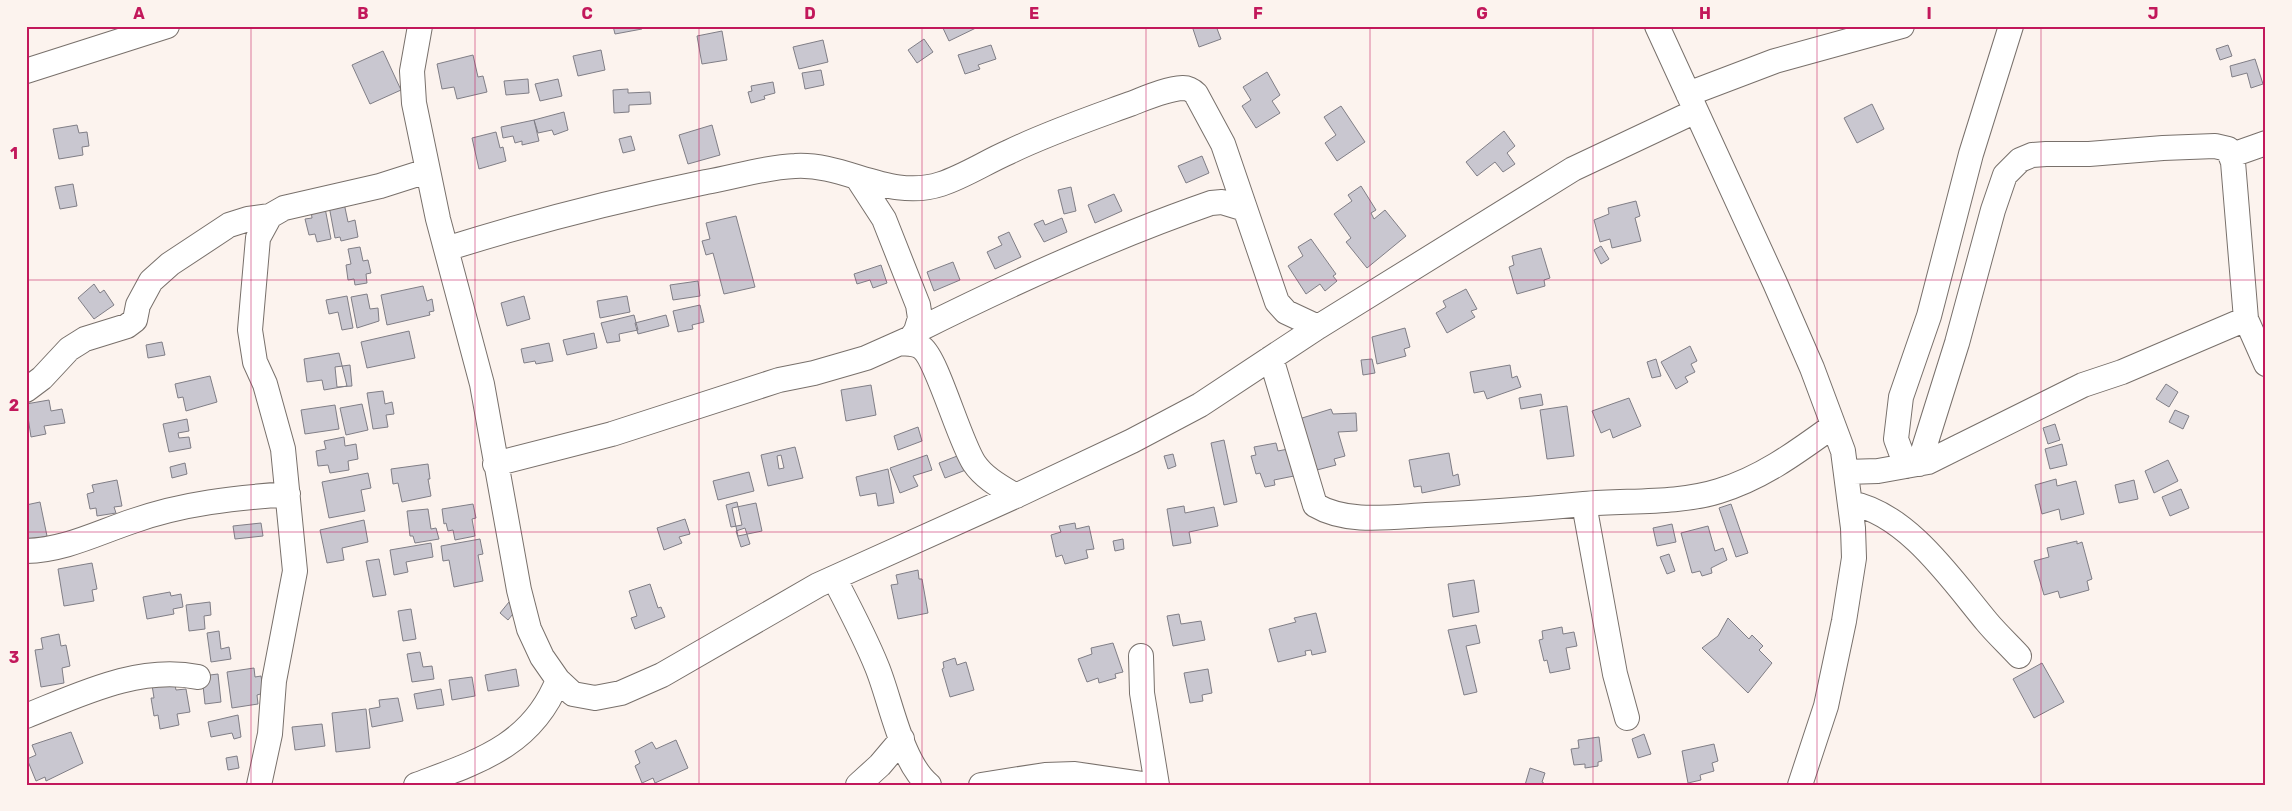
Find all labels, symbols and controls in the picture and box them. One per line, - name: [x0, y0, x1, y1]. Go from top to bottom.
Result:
- text: A: [133, 4, 145, 23]
- text: B: [357, 4, 369, 23]
- text: C: [581, 4, 593, 23]
- text: D: [804, 4, 816, 23]
- text: E: [1029, 4, 1039, 23]
- text: F: [1253, 4, 1263, 23]
- text: G: [1476, 4, 1488, 23]
- text: H: [1699, 4, 1711, 23]
- text: I: [1926, 4, 1932, 23]
- text: J: [2148, 4, 2158, 23]
- text: 1: [10, 144, 18, 163]
- text: 2: [9, 396, 19, 415]
- text: 3: [9, 648, 19, 667]

